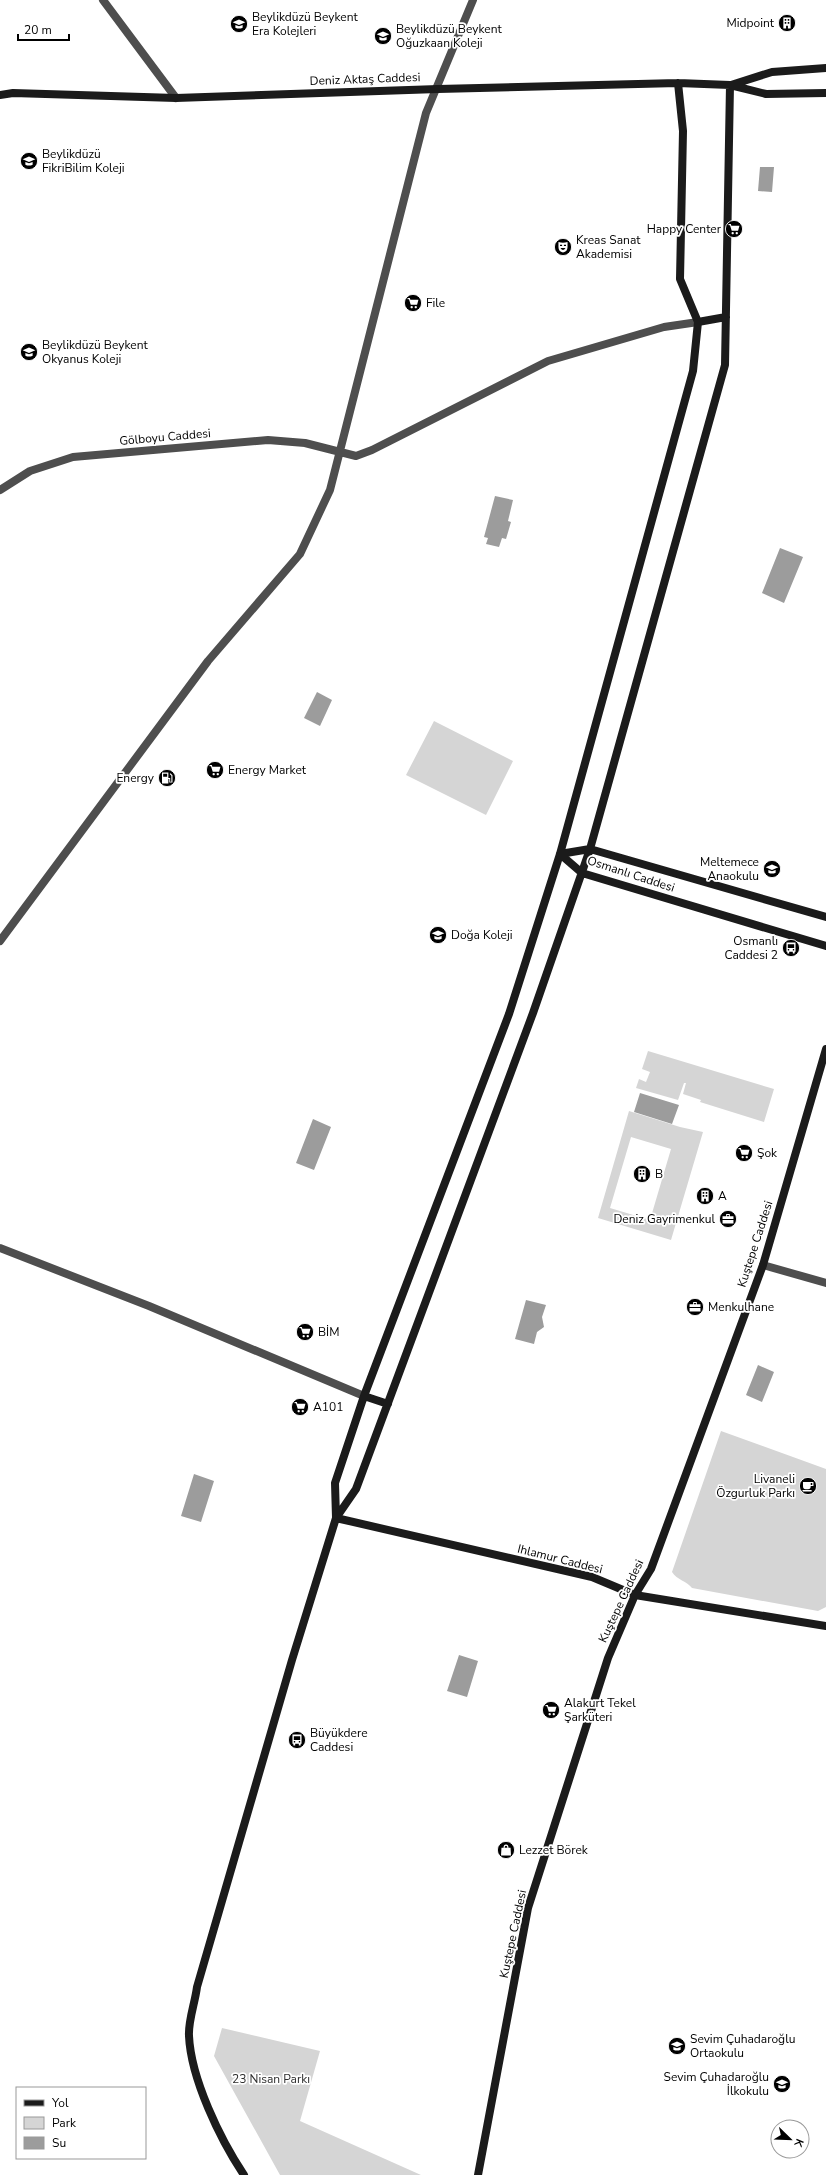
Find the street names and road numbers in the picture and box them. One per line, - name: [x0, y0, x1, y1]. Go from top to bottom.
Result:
- street label: Deniz Aktaş Caddesi: [309, 69, 421, 89]
- street label: Gölboyu Caddesi: [119, 425, 211, 449]
- street label: Osmanlı Caddesi: [585, 852, 677, 896]
- street label: Kuştepe Caddesi: [733, 1199, 777, 1289]
- street label: Ihlamur Caddesi: [516, 1541, 604, 1577]
- street label: Kuştepe Caddesi: [595, 1557, 647, 1645]
- street label: Kuştepe Caddesi: [496, 1888, 530, 1980]

